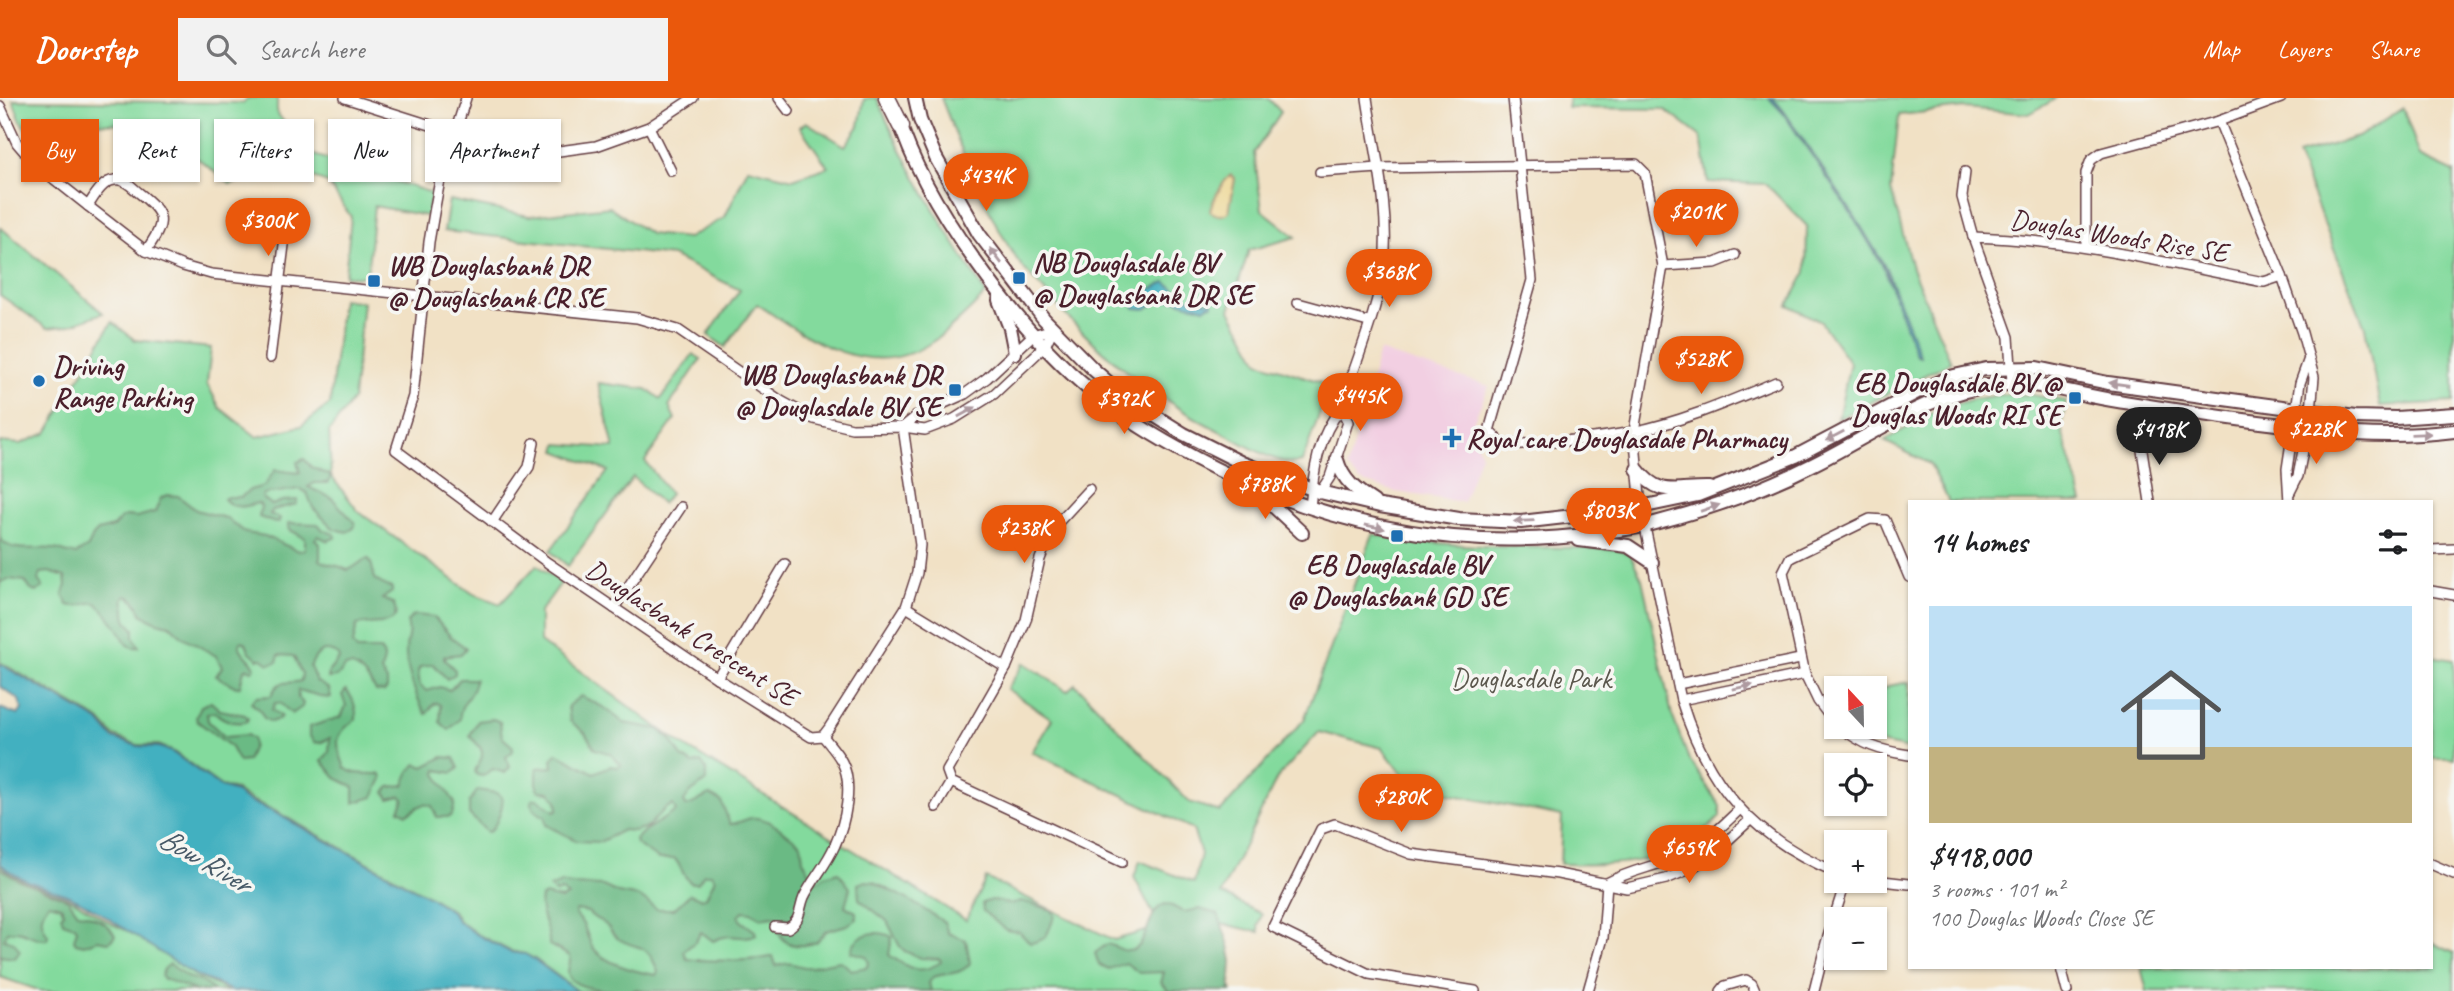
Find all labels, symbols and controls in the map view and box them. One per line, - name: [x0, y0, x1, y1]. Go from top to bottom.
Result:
- search box: [178, 18, 668, 81]
- text: Doorstep: [35, 28, 136, 70]
- icon: search: [202, 30, 240, 68]
- text: Search here: [258, 33, 364, 66]
- text: Map: [2203, 34, 2240, 64]
- text: Layers: [2278, 34, 2331, 64]
- text: Share: [2369, 34, 2419, 64]
- chip: Buy: [21, 119, 99, 182]
- chip: Rent: [113, 119, 200, 182]
- chip: Filters: [214, 119, 314, 182]
- chip: New: [328, 119, 411, 182]
- chip: Apartment: [425, 119, 561, 182]
- pin: $434K: [937, 153, 1035, 213]
- text: $434K: [959, 161, 1013, 190]
- pin: $201K: [1647, 190, 1745, 249]
- text: $201K: [1669, 197, 1723, 226]
- pin: $300K: [219, 198, 317, 258]
- street label: Douglas Woods Rise SE: [2008, 201, 2233, 270]
- text: $300K: [241, 206, 295, 235]
- place label: NB Douglasdale BV @ Douglasbank DR SE: [1033, 245, 1256, 312]
- place label: WB Douglasbank DR @ Douglasbank CR SE: [388, 248, 608, 315]
- one-way arrow: [988, 248, 1003, 266]
- pin: $368K: [1340, 250, 1438, 309]
- text: $368K: [1362, 257, 1416, 286]
- marker: NB Douglasdale BV @ Douglasbank DR SE: [1011, 270, 1027, 286]
- marker: WB Douglasbank DR @ Douglasbank CR SE: [366, 273, 382, 289]
- pin: $528K: [1652, 336, 1750, 396]
- text: $528K: [1675, 344, 1727, 373]
- place label: Driving Range Parking: [53, 348, 195, 415]
- place label: WB Douglasbank DR @ Douglasdale BV SE: [735, 357, 945, 424]
- place label: EB Douglasdale BV @ Douglas Woods RI SE: [1851, 365, 2065, 432]
- marker: Driving Range Parking: [31, 373, 47, 389]
- pin: $445K: [1311, 374, 1409, 433]
- pin: $392K: [1075, 376, 1173, 436]
- one-way arrow: [2108, 378, 2130, 389]
- text: $445K: [1334, 381, 1386, 410]
- marker: WB Douglasbank DR @ Douglasdale BV SE: [947, 382, 963, 398]
- text: $392K: [1098, 384, 1150, 413]
- marker: EB Douglasdale BV @ Douglas Woods RI SE: [2067, 390, 2083, 406]
- one-way arrow: [957, 406, 977, 418]
- pin: $228K: [2267, 406, 2365, 466]
- pin: $418K: [2110, 408, 2208, 467]
- text: $228K: [2289, 414, 2343, 443]
- text: $418K: [2132, 415, 2186, 444]
- place label: Royal care Douglasdale Pharmacy: [1466, 421, 1789, 457]
- one-way arrow: [2410, 428, 2432, 439]
- one-way arrow: [1824, 429, 1844, 441]
- marker: Royal care Douglasdale Pharmacy: [1444, 430, 1460, 446]
- pin: $788K: [1216, 462, 1314, 521]
- text: $788K: [1239, 469, 1292, 498]
- pin: $803K: [1560, 489, 1658, 548]
- text: $803K: [1582, 496, 1636, 525]
- one-way arrow: [1700, 502, 1721, 513]
- pin: $238K: [975, 505, 1073, 565]
- text: $238K: [997, 513, 1051, 542]
- one-way arrow: [1513, 515, 1535, 527]
- one-way arrow: [1364, 521, 1386, 532]
- text: 14 homes: [1929, 523, 2027, 561]
- icon: filters: [2374, 523, 2412, 561]
- marker: EB Douglasdale BV @ Douglasbank GD SE: [1389, 528, 1405, 544]
- place label: EB Douglasdale BV @ Douglasbank GD SE: [1287, 547, 1511, 614]
- street label: Douglasbank Crescent SE: [580, 551, 806, 715]
- icon: home: [2108, 652, 2234, 778]
- park label: Douglasdale Park: [1451, 661, 1614, 696]
- north arrow: [1824, 676, 1886, 738]
- map controls: [1824, 676, 1887, 970]
- one-way arrow: [1732, 681, 1754, 692]
- button: locate: [1824, 753, 1887, 816]
- pin: $280K: [1352, 774, 1450, 834]
- text: $280K: [1374, 782, 1428, 811]
- water label: Bow River: [152, 819, 262, 904]
- pin: $659K: [1640, 826, 1738, 885]
- button: +: [1824, 830, 1887, 893]
- text: $659K: [1663, 833, 1715, 862]
- text: $418,000: [1929, 837, 2029, 875]
- text: 3 rooms · 101 m²: [1929, 875, 2064, 904]
- text: 100 Douglas Woods Close SE: [1929, 904, 2153, 933]
- button: −: [1824, 907, 1887, 970]

